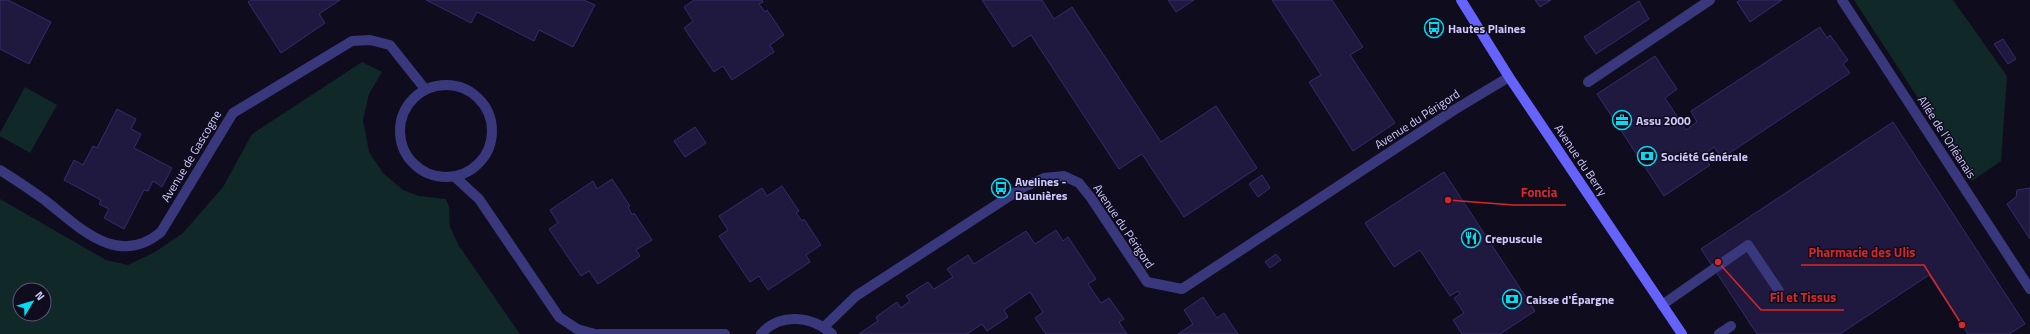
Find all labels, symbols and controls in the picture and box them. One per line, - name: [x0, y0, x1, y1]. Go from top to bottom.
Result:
- bus stop icon: Hautes Plaines: [1423, 17, 1445, 39]
- place label: Hautes Plaines: [1448, 19, 1526, 38]
- street label: Avenue du Périgord: [1371, 84, 1463, 154]
- street label: Allée de l'Orléanais: [1913, 92, 1981, 183]
- street label: Avenue de Gascogne: [156, 106, 226, 206]
- office icon: Assu 2000: [1611, 109, 1633, 131]
- place label: Assu 2000: [1636, 111, 1691, 130]
- street label: Avenue du Berry: [1550, 120, 1612, 200]
- bank icon: Société Générale: [1636, 145, 1658, 167]
- place label: Société Générale: [1661, 147, 1748, 166]
- place label: Avelines - Daunières: [1015, 172, 1068, 205]
- bus stop icon: Avelines - Daunières: [990, 177, 1012, 199]
- street label: Avenue du Périgord: [1089, 180, 1159, 272]
- callout: Foncia: [1513, 180, 1566, 205]
- text: Foncia: [1521, 182, 1558, 202]
- restaurant icon: Crepuscule: [1460, 227, 1482, 249]
- place label: Crepuscule: [1485, 229, 1542, 248]
- callout: Pharmacie des Ulis: [1801, 240, 1924, 265]
- text: Pharmacie des Ulis: [1809, 242, 1915, 262]
- north arrow: [12, 282, 52, 322]
- callout: Fil et Tissus: [1761, 285, 1844, 310]
- text: Fil et Tissus: [1770, 287, 1836, 307]
- text: N: [31, 288, 49, 304]
- bank icon: Caisse d'Épargne: [1501, 288, 1523, 310]
- place label: Caisse d'Épargne: [1526, 290, 1614, 309]

